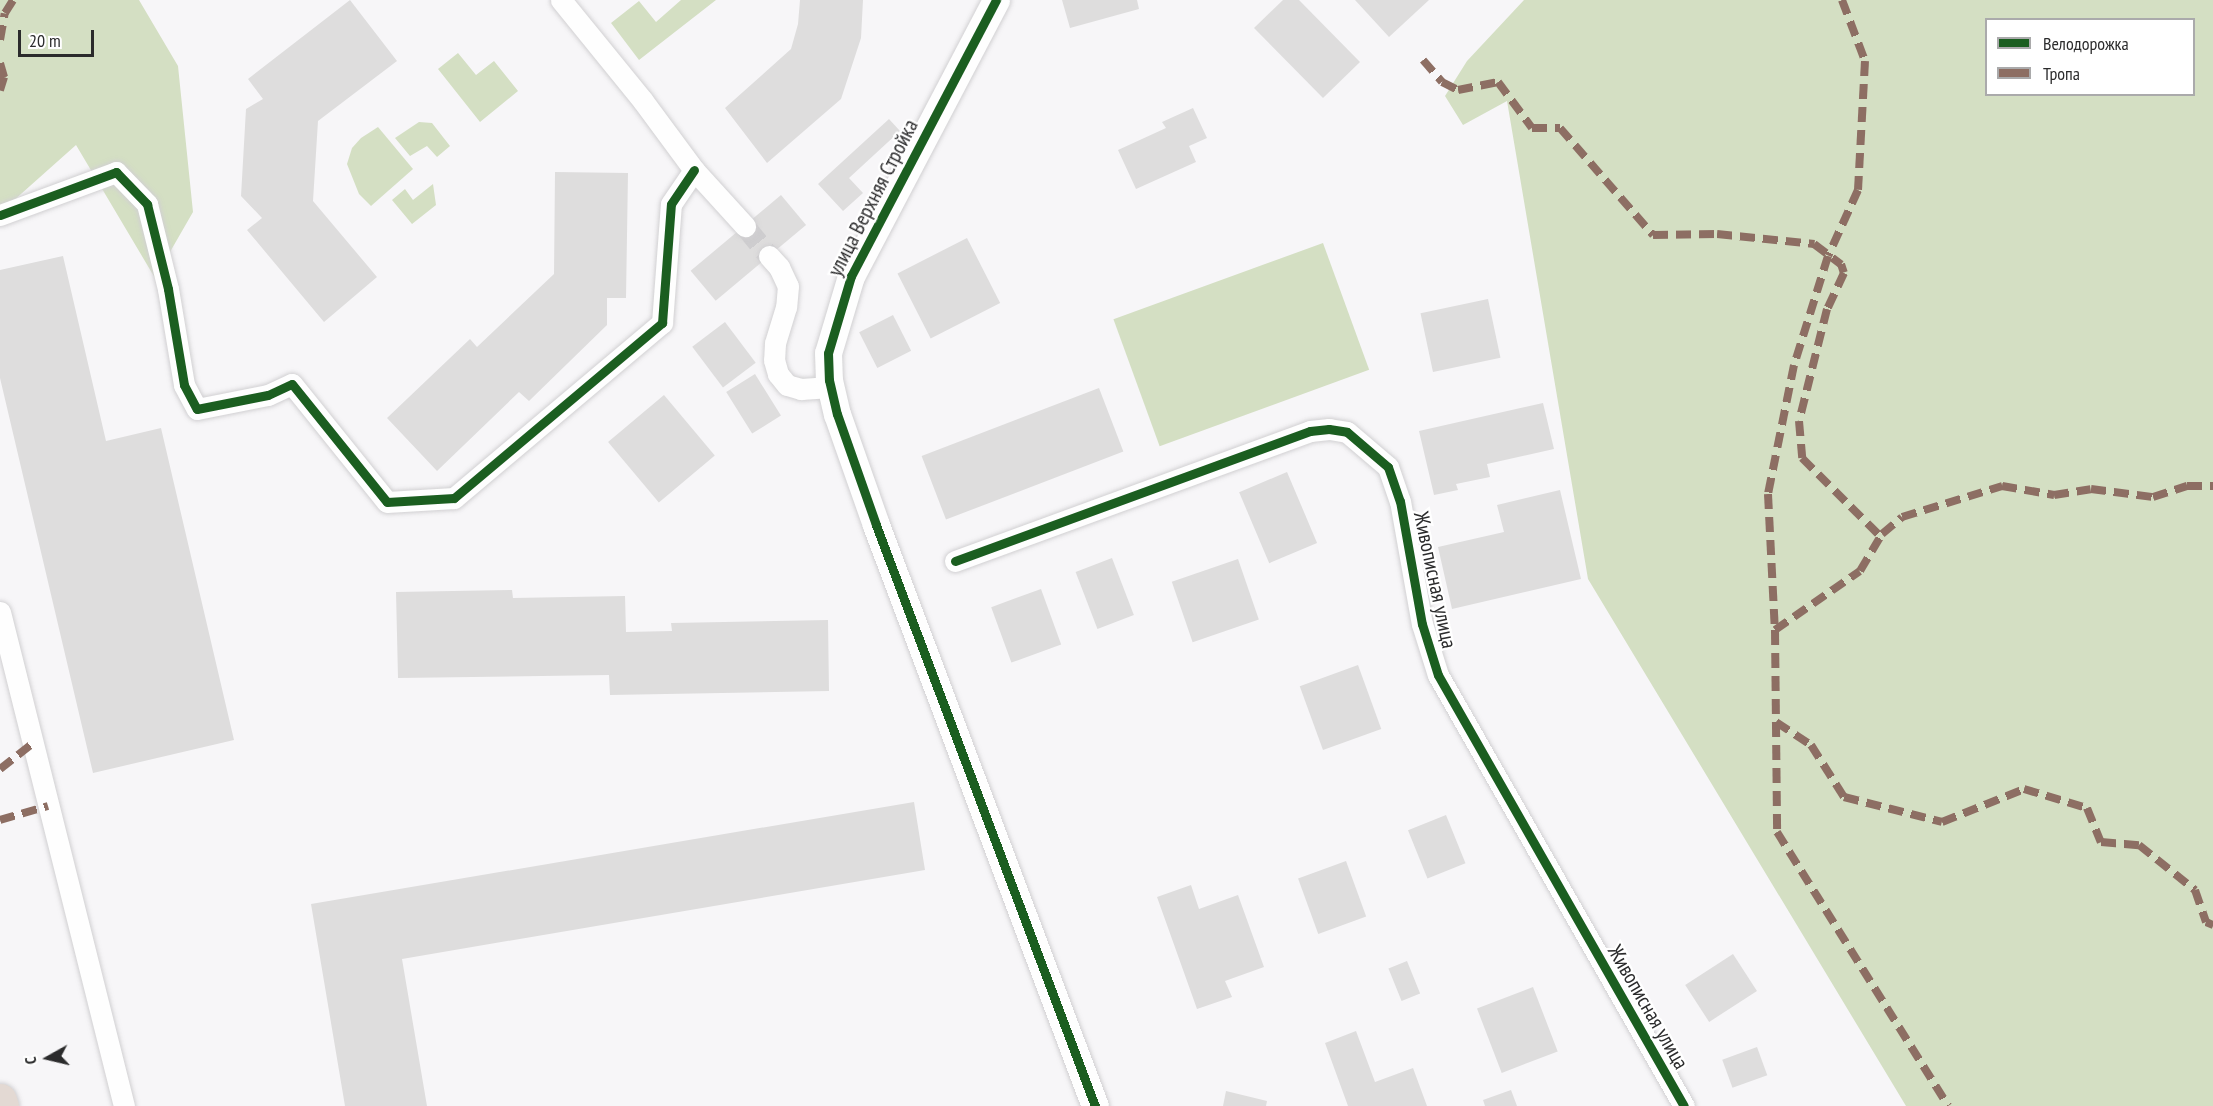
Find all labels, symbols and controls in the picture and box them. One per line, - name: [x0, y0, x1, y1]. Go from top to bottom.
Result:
- scale bar: [21, 18, 98, 56]
- legend: [1985, 18, 2195, 96]
- text: 20 m: [29, 29, 61, 52]
- text: Велодорожка: [2043, 32, 2129, 55]
- text: Тропа: [2043, 62, 2080, 85]
- street label: улица Верхняя Стройка: [823, 115, 923, 281]
- street label: Живописная улица: [1408, 509, 1462, 651]
- street label: Живописная улица: [1602, 940, 1694, 1074]
- north arrow: [18, 1028, 78, 1088]
- text: С: [20, 1055, 41, 1066]

